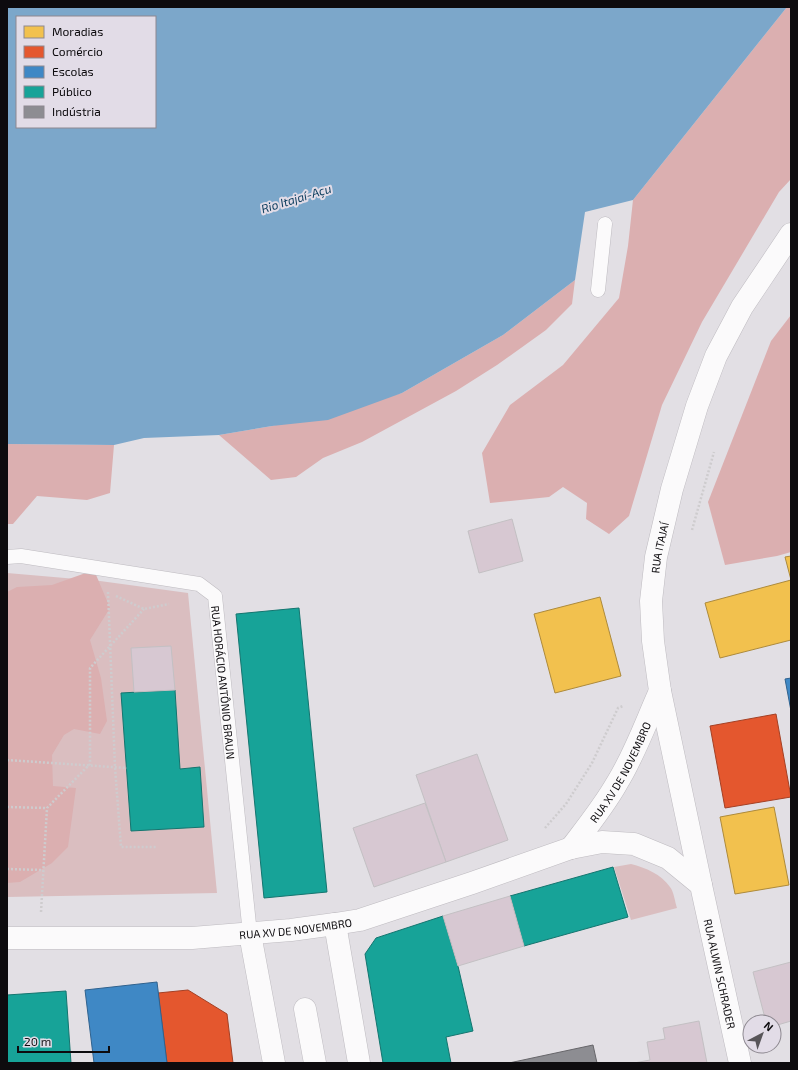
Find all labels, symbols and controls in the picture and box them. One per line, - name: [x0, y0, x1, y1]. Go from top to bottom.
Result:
- legend: [16, 16, 156, 128]
- text: Moradias: [52, 24, 103, 38]
- text: Comércio: [52, 44, 103, 58]
- text: Escolas: [52, 64, 94, 78]
- text: Público: [52, 84, 92, 98]
- text: Indústria: [52, 104, 101, 118]
- water label: Rio Itajaí-Açu: [259, 181, 333, 216]
- street label: RUA ITAJAÍ: [648, 519, 671, 574]
- street label: RUA HORÁCIO ANTÔNIO BRAUN: [210, 605, 238, 760]
- street label: RUA XV DE NOVEMBRO: [587, 719, 653, 825]
- street label: RUA XV DE NOVEMBRO: [239, 915, 353, 941]
- street label: RUA ALWIN SCHRADER: [702, 918, 739, 1030]
- north arrow: [742, 1014, 782, 1054]
- text: N: [762, 1019, 776, 1034]
- scale bar: [18, 1028, 109, 1054]
- text: 20 m: [24, 1034, 51, 1048]

